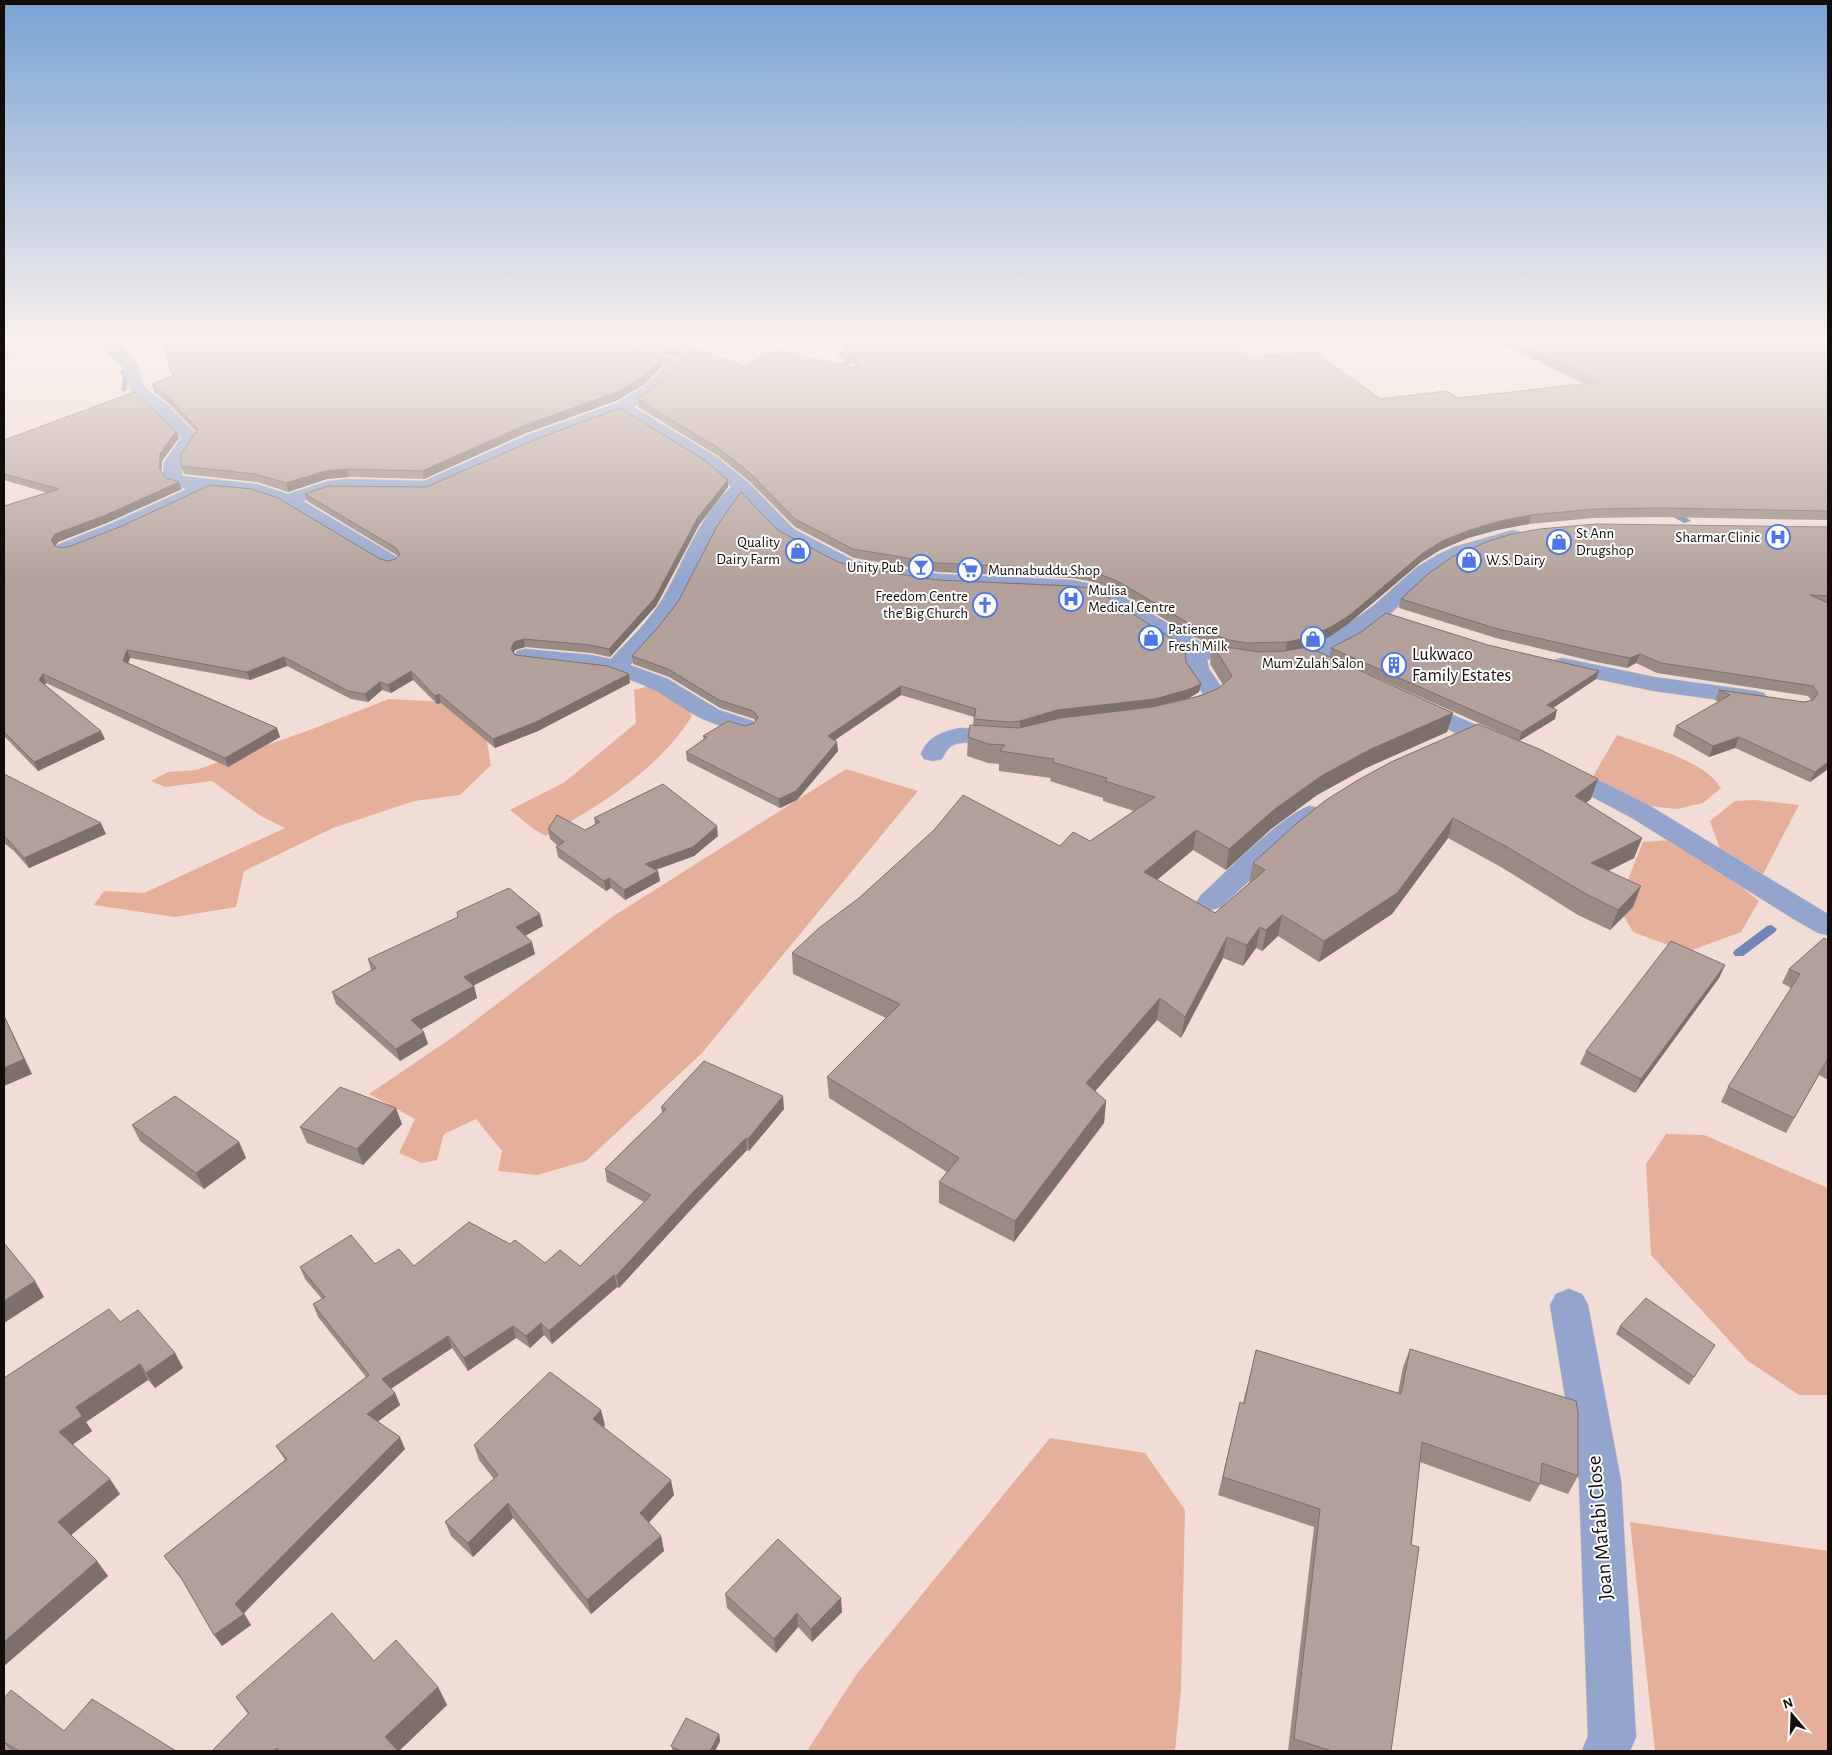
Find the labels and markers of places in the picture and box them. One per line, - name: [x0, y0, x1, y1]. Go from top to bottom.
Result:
- hospital icon: Sharmar Clinic: [1765, 524, 1791, 550]
- place label: St Ann Drugshop: [1576, 526, 1634, 558]
- shop icon: St Ann Drugshop: [1546, 529, 1572, 555]
- place label: Sharmar Clinic: [1675, 530, 1760, 545]
- place label: Quality Dairy Farm: [716, 535, 781, 567]
- shop icon: Quality Dairy Farm: [785, 538, 811, 564]
- shop icon: W.S. Dairy: [1456, 547, 1482, 573]
- place label: W.S. Dairy: [1486, 553, 1546, 568]
- bar icon: Unity Pub: [908, 554, 934, 580]
- supermarket icon: Munnabuddu Shop: [957, 557, 983, 583]
- place label: Unity Pub: [847, 560, 904, 575]
- place label: Munnabuddu Shop: [988, 563, 1100, 578]
- place label: Mulisa Medical Centre: [1088, 583, 1175, 615]
- hospital icon: Mulisa Medical Centre: [1058, 586, 1084, 612]
- place label: Freedom Centre the Big Church: [875, 589, 968, 621]
- church icon: Freedom Centre the Big Church: [972, 592, 998, 618]
- place label: Patience Fresh Milk: [1168, 622, 1228, 654]
- shop icon: Patience Fresh Milk: [1138, 625, 1164, 651]
- shop icon: Mum Zulah Salon: [1300, 626, 1326, 652]
- place label: Lukwaco Family Estates: [1412, 646, 1511, 685]
- building icon: Lukwaco Family Estates: [1381, 652, 1407, 678]
- place label: Mum Zulah Salon: [1262, 656, 1364, 671]

